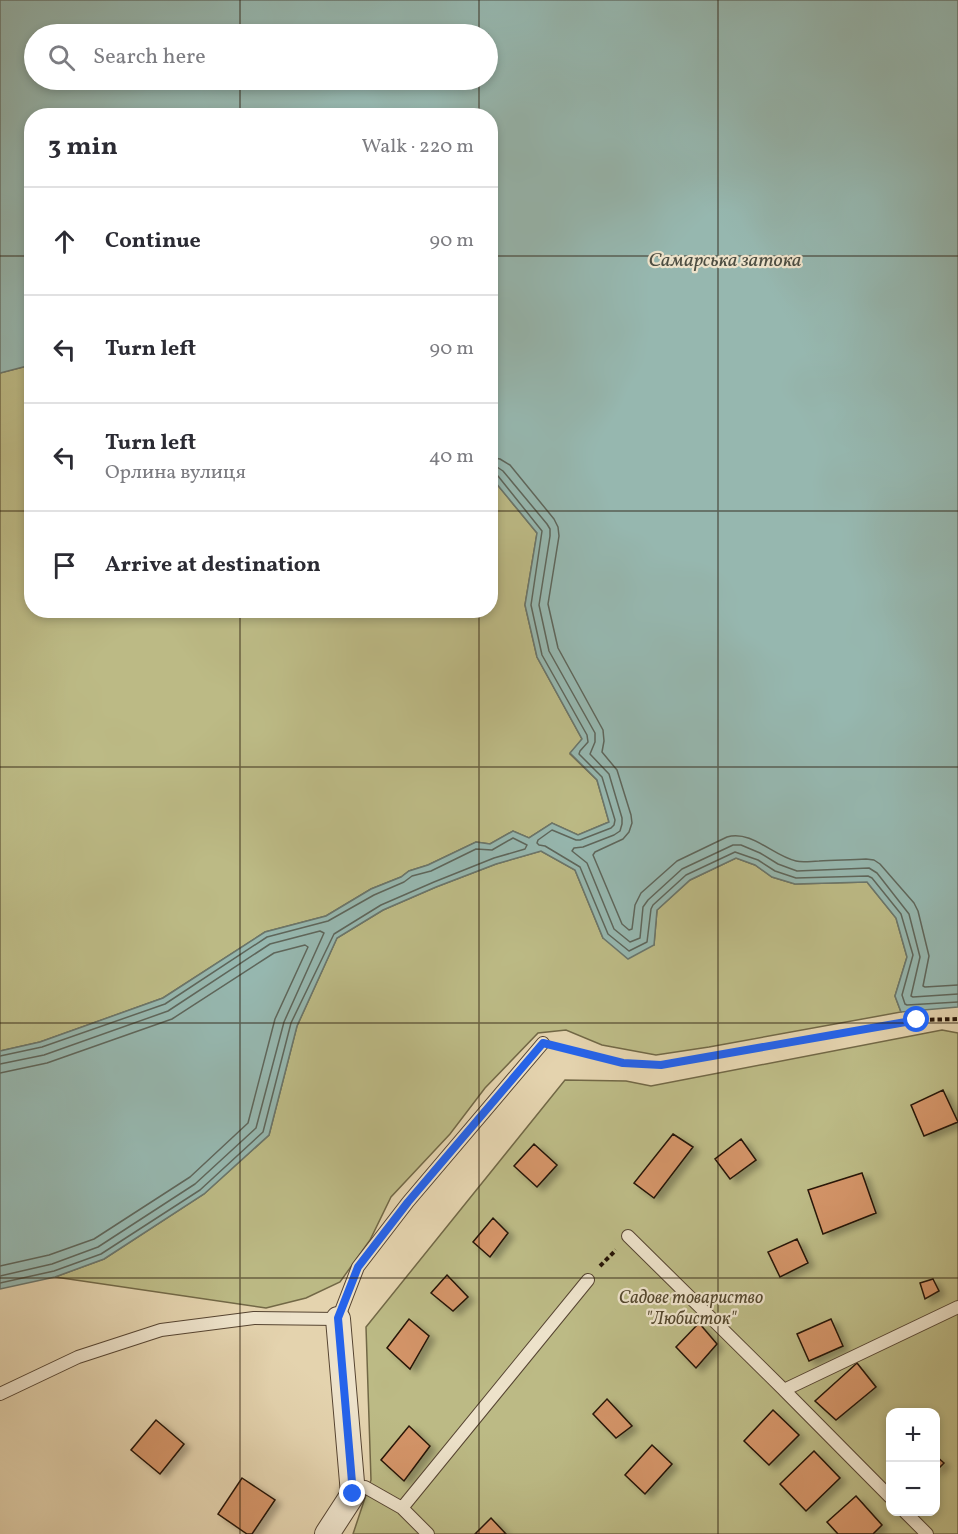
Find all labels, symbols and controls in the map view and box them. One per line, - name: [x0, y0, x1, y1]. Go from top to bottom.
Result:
- search box: [24, 24, 498, 90]
- icon: search: [45, 41, 78, 74]
- text: Search here: [93, 42, 206, 73]
- text: 3 min: [48, 129, 118, 165]
- text: Walk · 220 m: [362, 133, 474, 161]
- icon: ahead: [48, 225, 81, 258]
- text: Continue: [105, 226, 201, 257]
- text: 90 m: [430, 227, 474, 255]
- water label: Самарська затока: [648, 247, 802, 275]
- icon: left: [48, 333, 81, 366]
- text: Turn left: [105, 334, 196, 365]
- text: 90 m: [430, 335, 474, 363]
- text: Turn left: [105, 428, 196, 459]
- icon: left: [48, 441, 81, 474]
- text: 40 m: [429, 443, 474, 471]
- text: Орлина вулиця: [105, 459, 246, 487]
- icon: arrive: [48, 549, 81, 582]
- text: Arrive at destination: [105, 550, 321, 581]
- route start: [903, 1006, 929, 1032]
- park label: Садове товариство "Любисток": [619, 1286, 763, 1332]
- map controls: [886, 1408, 940, 1516]
- button: +: [886, 1408, 940, 1462]
- button: −: [886, 1462, 940, 1516]
- route end: [339, 1480, 365, 1506]

